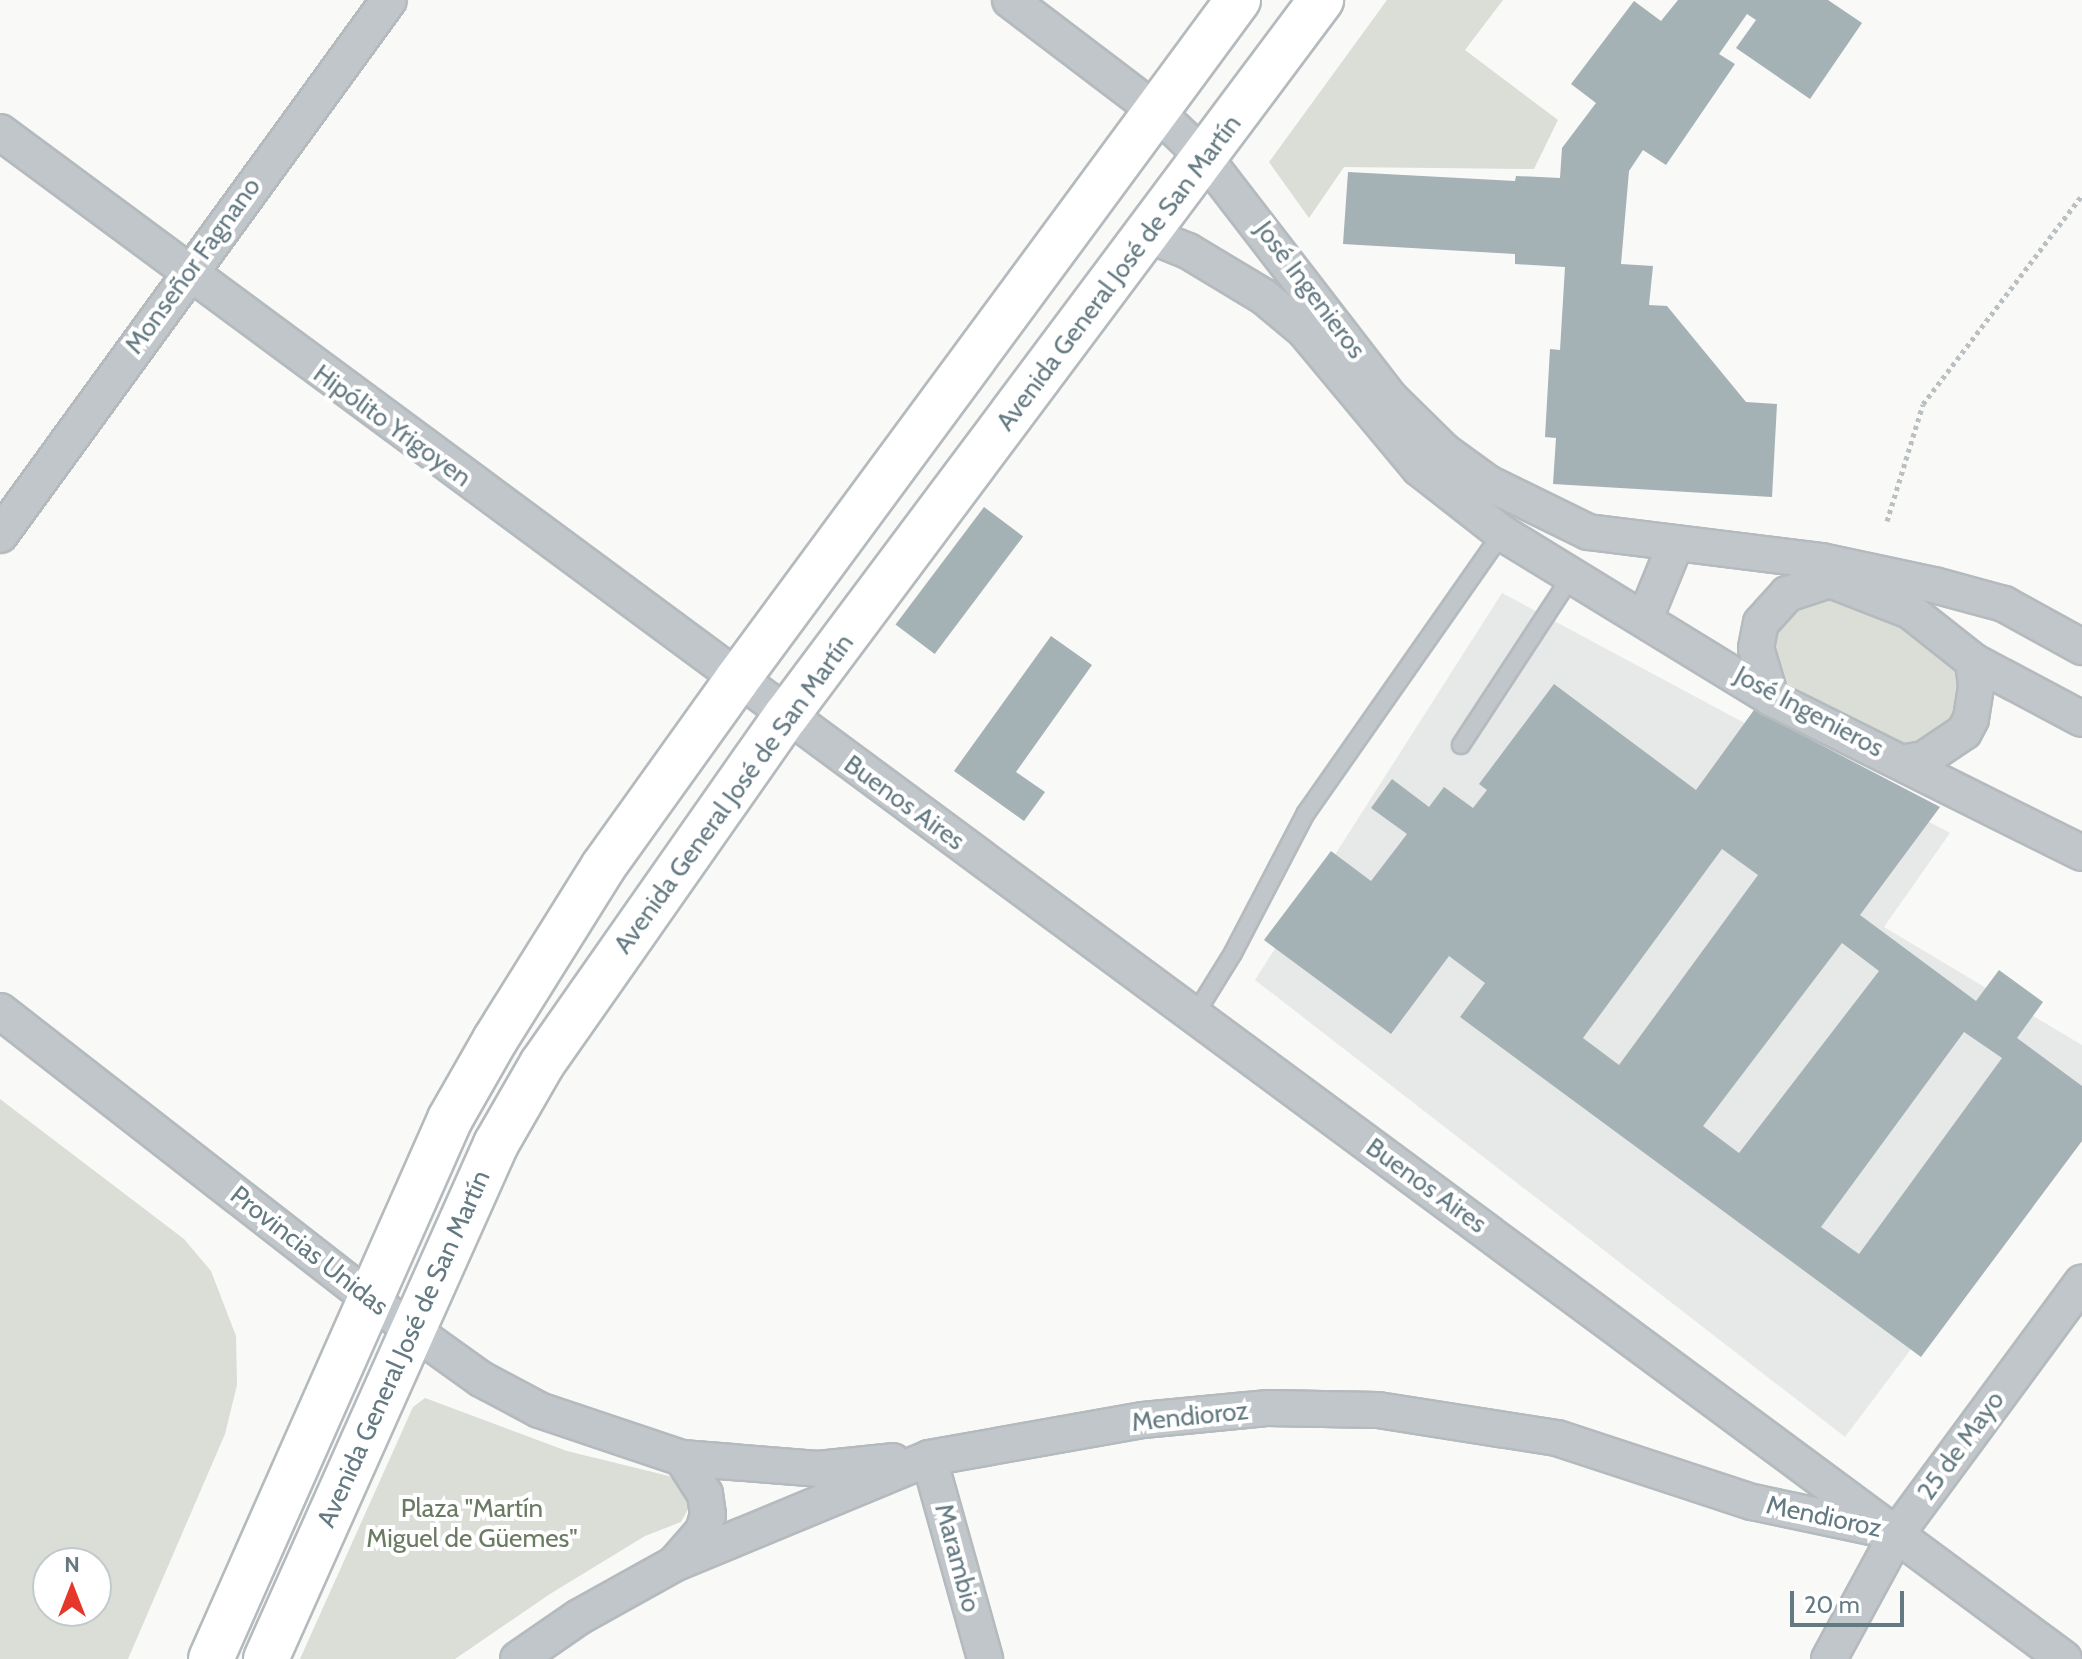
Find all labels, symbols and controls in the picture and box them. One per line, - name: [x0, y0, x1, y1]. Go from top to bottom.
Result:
- street label: Avenida General José de San Martín: [990, 109, 1248, 437]
- street label: Monseñor Fagnano: [119, 172, 267, 360]
- street label: José Ingenieros: [1248, 215, 1372, 365]
- street label: Hipólito Yrigoyen: [307, 358, 477, 494]
- street label: Avenida General José de San Martín: [608, 628, 860, 960]
- street label: José Ingenieros: [1729, 660, 1889, 764]
- street label: Buenos Aires: [838, 749, 970, 857]
- street label: Buenos Aires: [1360, 1132, 1492, 1240]
- street label: Avenida General José de San Martín: [311, 1166, 497, 1532]
- street label: Provincias Unidas: [224, 1180, 394, 1322]
- street label: 25 de Mayo: [1911, 1385, 2011, 1507]
- street label: Mendioroz: [1130, 1395, 1250, 1439]
- street label: Mendioroz: [1764, 1490, 1884, 1544]
- park label: Plaza "Martín Miguel de Güemes": [366, 1493, 578, 1554]
- street label: Marambio: [928, 1500, 986, 1616]
- north arrow: [32, 1547, 112, 1627]
- text: N: [64, 1551, 80, 1578]
- scale bar: [1794, 1575, 1908, 1625]
- text: 20 m: [1804, 1590, 1860, 1619]

